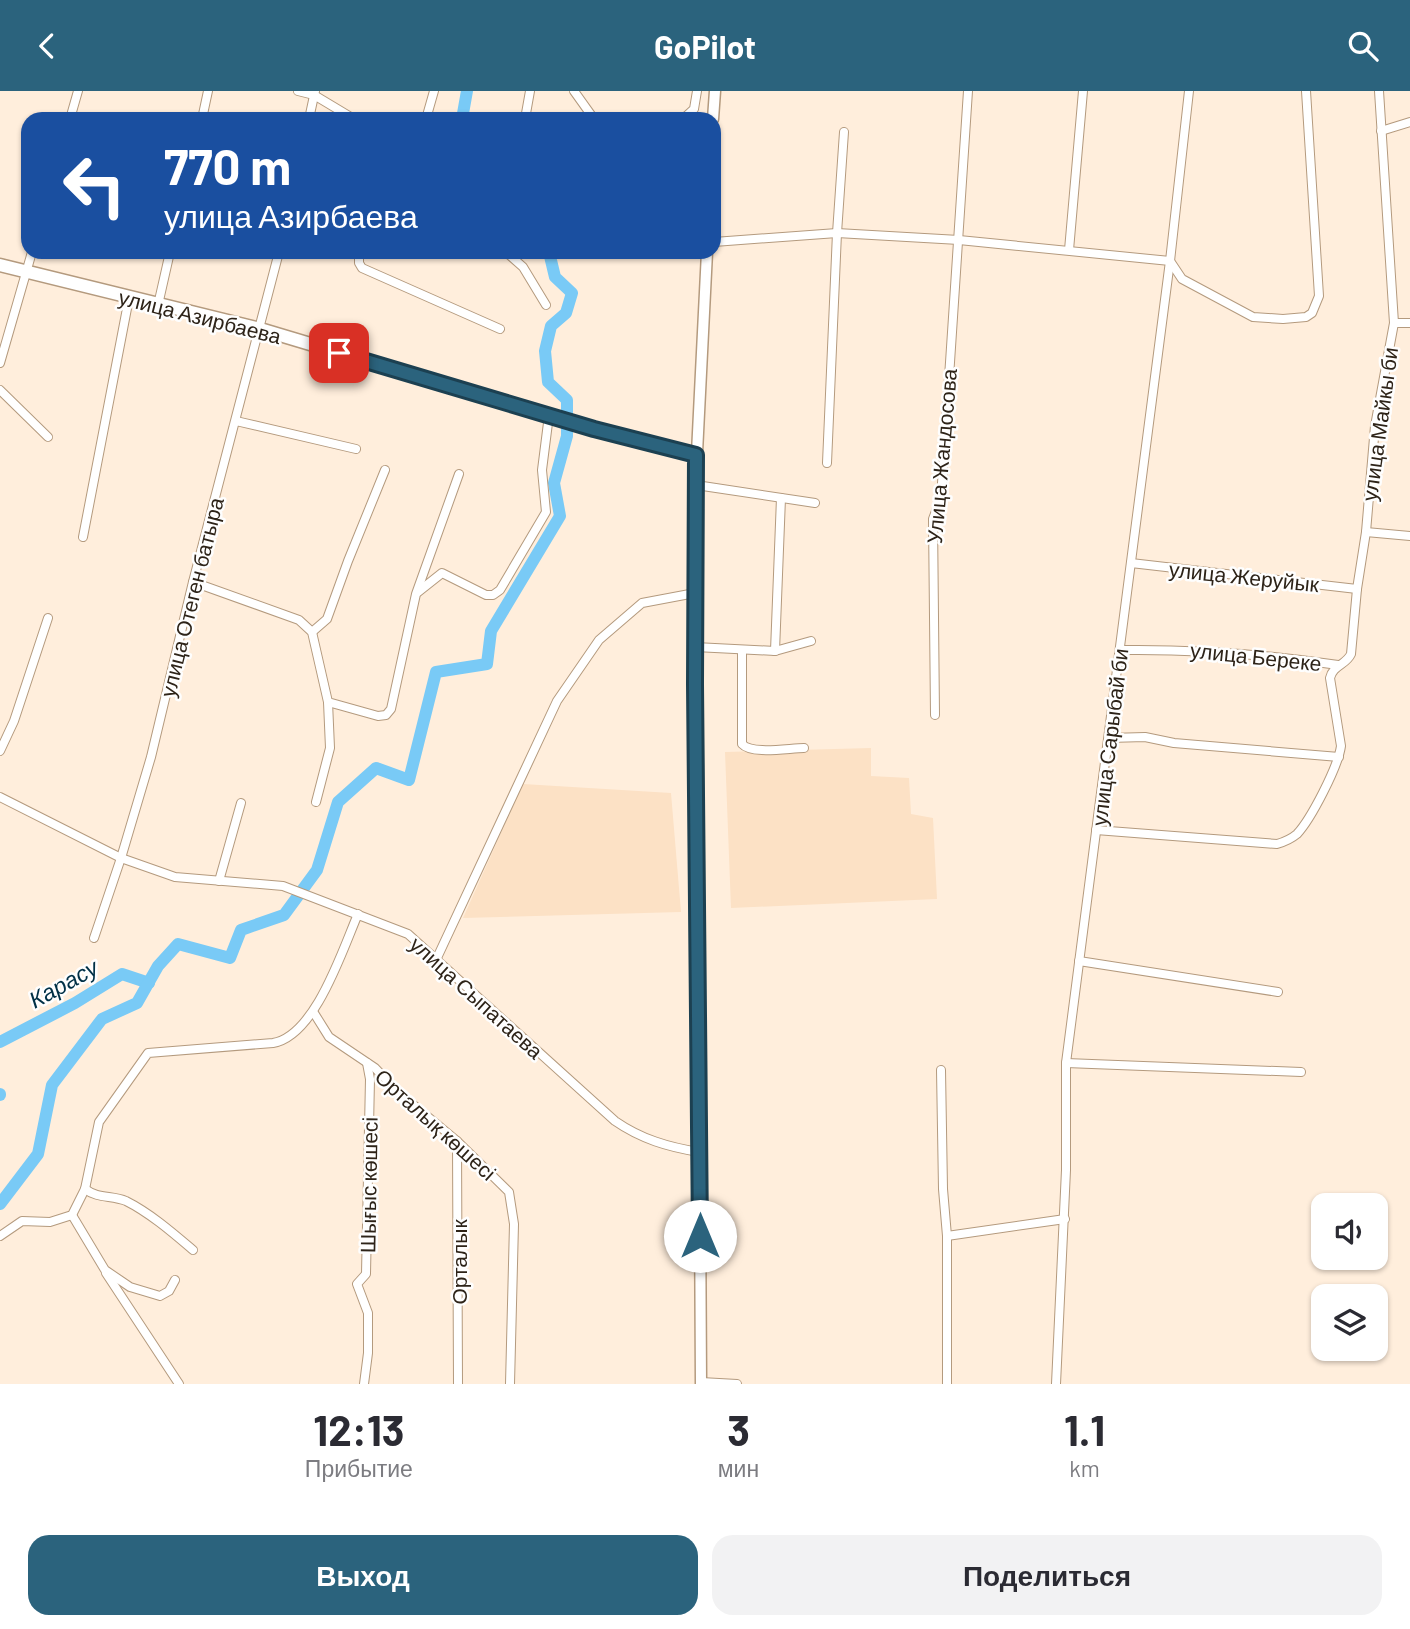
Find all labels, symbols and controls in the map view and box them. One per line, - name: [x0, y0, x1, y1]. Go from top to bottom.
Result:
- icon: back: [28, 27, 66, 65]
- text: GoPilot: [654, 27, 756, 65]
- icon: search: [1344, 27, 1382, 65]
- text: 770 m: [164, 136, 291, 195]
- icon: left: [49, 140, 140, 231]
- text: улица Азирбаева: [164, 196, 418, 234]
- street label: улица Азирбаева: [116, 284, 284, 348]
- pin: [309, 323, 369, 383]
- icon: arrive: [320, 334, 358, 372]
- street label: улица Майкы би: [1356, 345, 1402, 503]
- street label: Улица Жандосова: [921, 367, 961, 545]
- street label: улица Отеген батыра: [154, 494, 228, 699]
- street label: улица Жеруйык: [1168, 556, 1321, 596]
- street label: улица Береке: [1189, 637, 1323, 675]
- street label: улица Сарыбай би: [1086, 647, 1132, 827]
- street label: улица Сыпатаева: [405, 931, 549, 1063]
- water label: Карасу: [24, 952, 104, 1013]
- street label: Орталық көшесі: [370, 1063, 502, 1185]
- street label: Шығыс көшесі: [354, 1117, 382, 1253]
- map controls: [1311, 1193, 1388, 1361]
- button: sound: [1311, 1193, 1388, 1270]
- position arrow: [663, 1199, 737, 1273]
- street label: Орталык: [446, 1219, 471, 1305]
- button: layers: [1311, 1284, 1388, 1361]
- text: 12:13: [313, 1404, 405, 1454]
- text: 3: [727, 1404, 750, 1454]
- text: 1.1: [1064, 1404, 1105, 1454]
- text: Прибытие: [305, 1454, 413, 1482]
- text: мин: [718, 1454, 759, 1482]
- text: km: [1069, 1454, 1100, 1482]
- button: Выход: [28, 1535, 698, 1615]
- button: Поделиться: [712, 1535, 1382, 1615]

